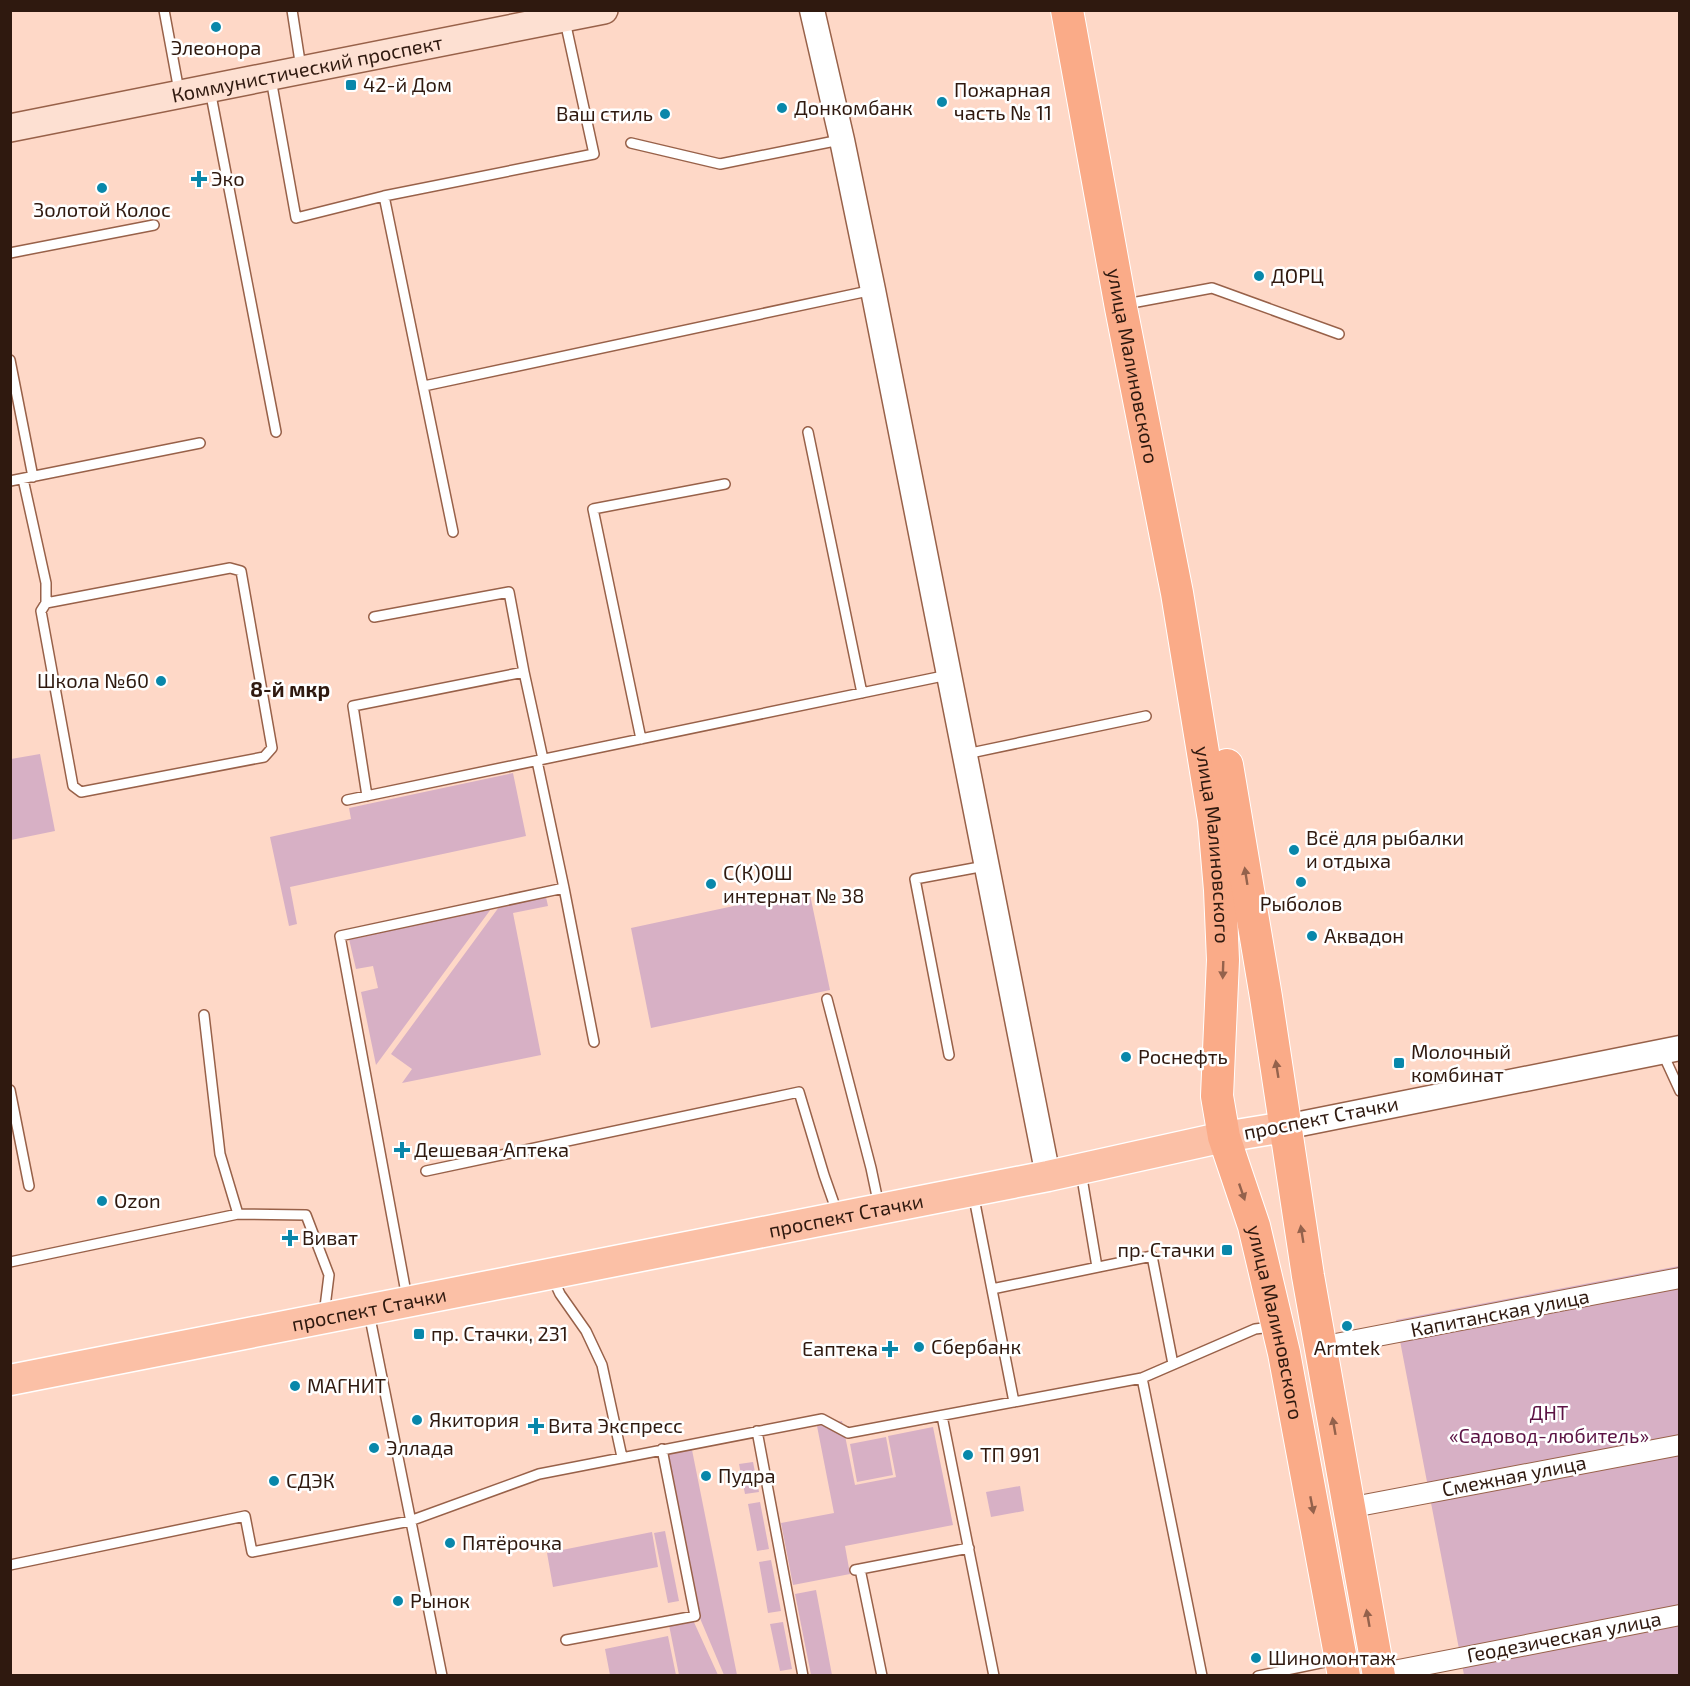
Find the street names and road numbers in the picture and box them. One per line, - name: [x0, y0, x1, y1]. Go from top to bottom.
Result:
- street label: Коммунистический проспект: [169, 29, 445, 107]
- street label: улица Малиновского: [1102, 266, 1164, 466]
- street label: улица Малиновского: [1190, 744, 1235, 944]
- street label: проспект Стачки: [1241, 1090, 1400, 1144]
- street label: проспект Стачки: [766, 1188, 925, 1242]
- street label: улица Малиновского: [1242, 1223, 1309, 1421]
- street label: проспект Стачки: [290, 1282, 448, 1335]
- street label: Капитанская улица: [1408, 1283, 1591, 1342]
- street label: Смежная улица: [1440, 1449, 1588, 1502]
- street label: Геодезическая улица: [1465, 1605, 1663, 1668]

